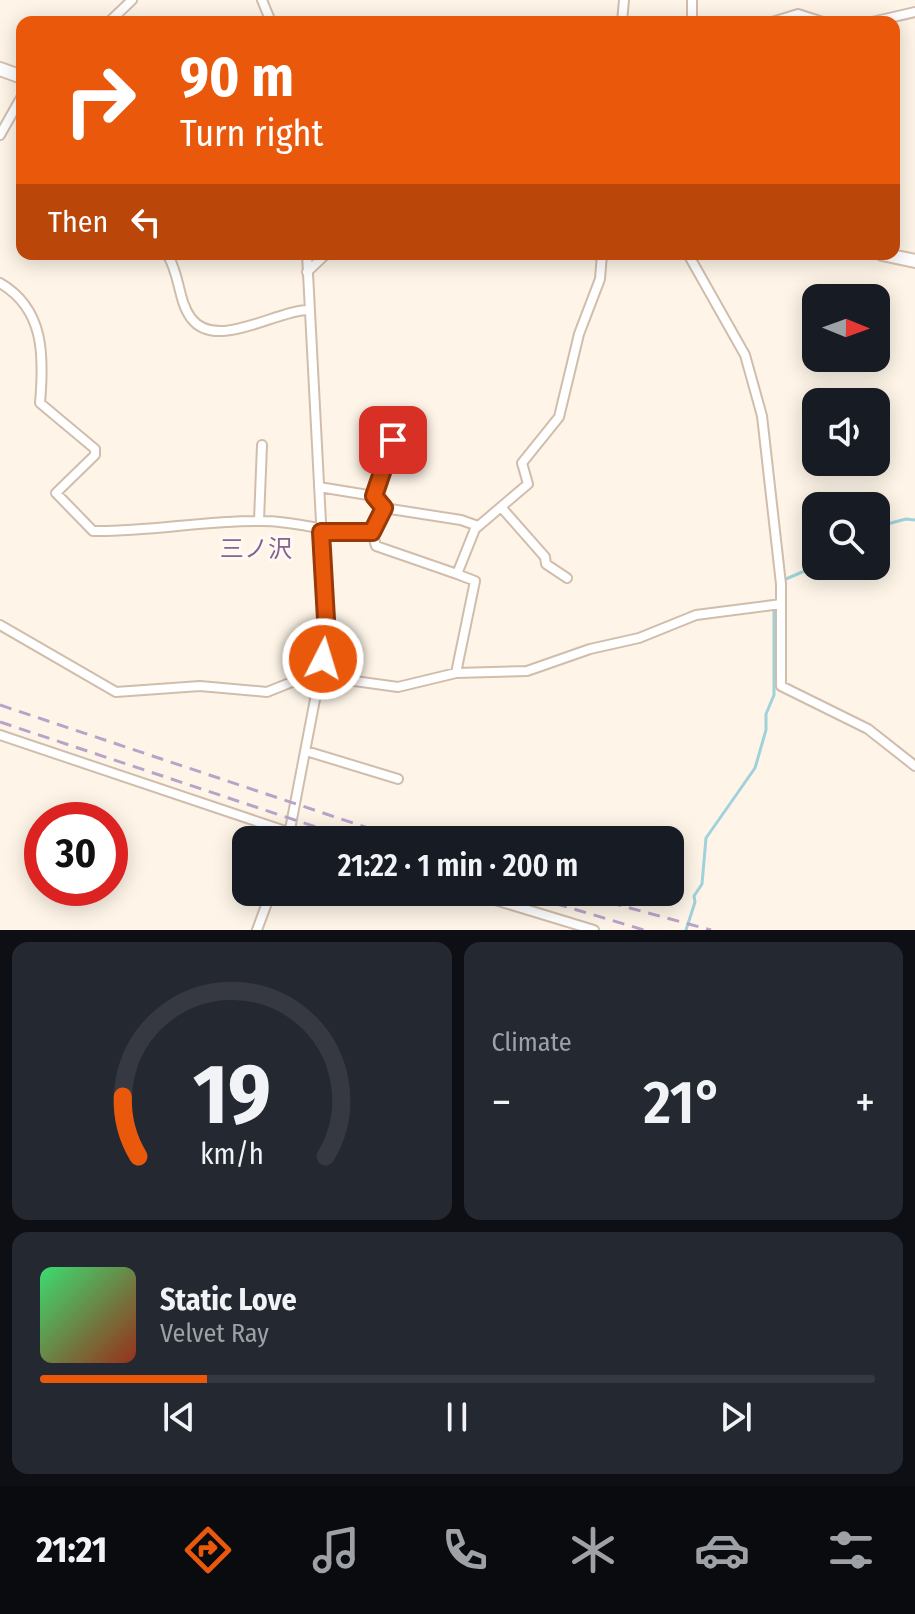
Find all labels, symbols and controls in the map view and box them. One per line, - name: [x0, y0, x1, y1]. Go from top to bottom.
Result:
- text: 90 m: [180, 44, 294, 111]
- icon: right: [48, 48, 152, 152]
- text: Turn right: [180, 112, 323, 156]
- icon: left: [124, 200, 168, 244]
- text: Then: [48, 204, 108, 240]
- north arrow: [802, 284, 890, 372]
- map controls: [802, 284, 890, 580]
- button: sound: [802, 388, 890, 476]
- pin: [359, 406, 427, 474]
- icon: arrive: [371, 418, 415, 462]
- button: search: [802, 492, 890, 580]
- district label: 三ノ沢: [220, 535, 292, 563]
- position arrow: [281, 617, 365, 701]
- speed limit sign: 30: [24, 802, 128, 906]
- text: 21:22 · 1 min · 200 m: [338, 848, 578, 884]
- text: Climate: [492, 1027, 572, 1058]
- text: 19: [193, 1045, 271, 1145]
- text: 21°: [643, 1067, 723, 1139]
- text: −: [492, 1076, 511, 1129]
- text: +: [855, 1076, 875, 1129]
- text: km/h: [200, 1137, 264, 1172]
- text: Static Love: [160, 1282, 297, 1318]
- text: Velvet Ray: [160, 1318, 269, 1349]
- icon: previous: [157, 1395, 201, 1439]
- icon: pause: [435, 1395, 479, 1439]
- icon: next: [714, 1395, 758, 1439]
- icon: directions: [180, 1522, 236, 1578]
- icon: music: [308, 1522, 364, 1578]
- icon: phone: [437, 1522, 493, 1578]
- icon: climate: [565, 1522, 621, 1578]
- icon: car: [694, 1522, 750, 1578]
- icon: filters: [823, 1522, 879, 1578]
- text: 21:21: [36, 1528, 107, 1572]

